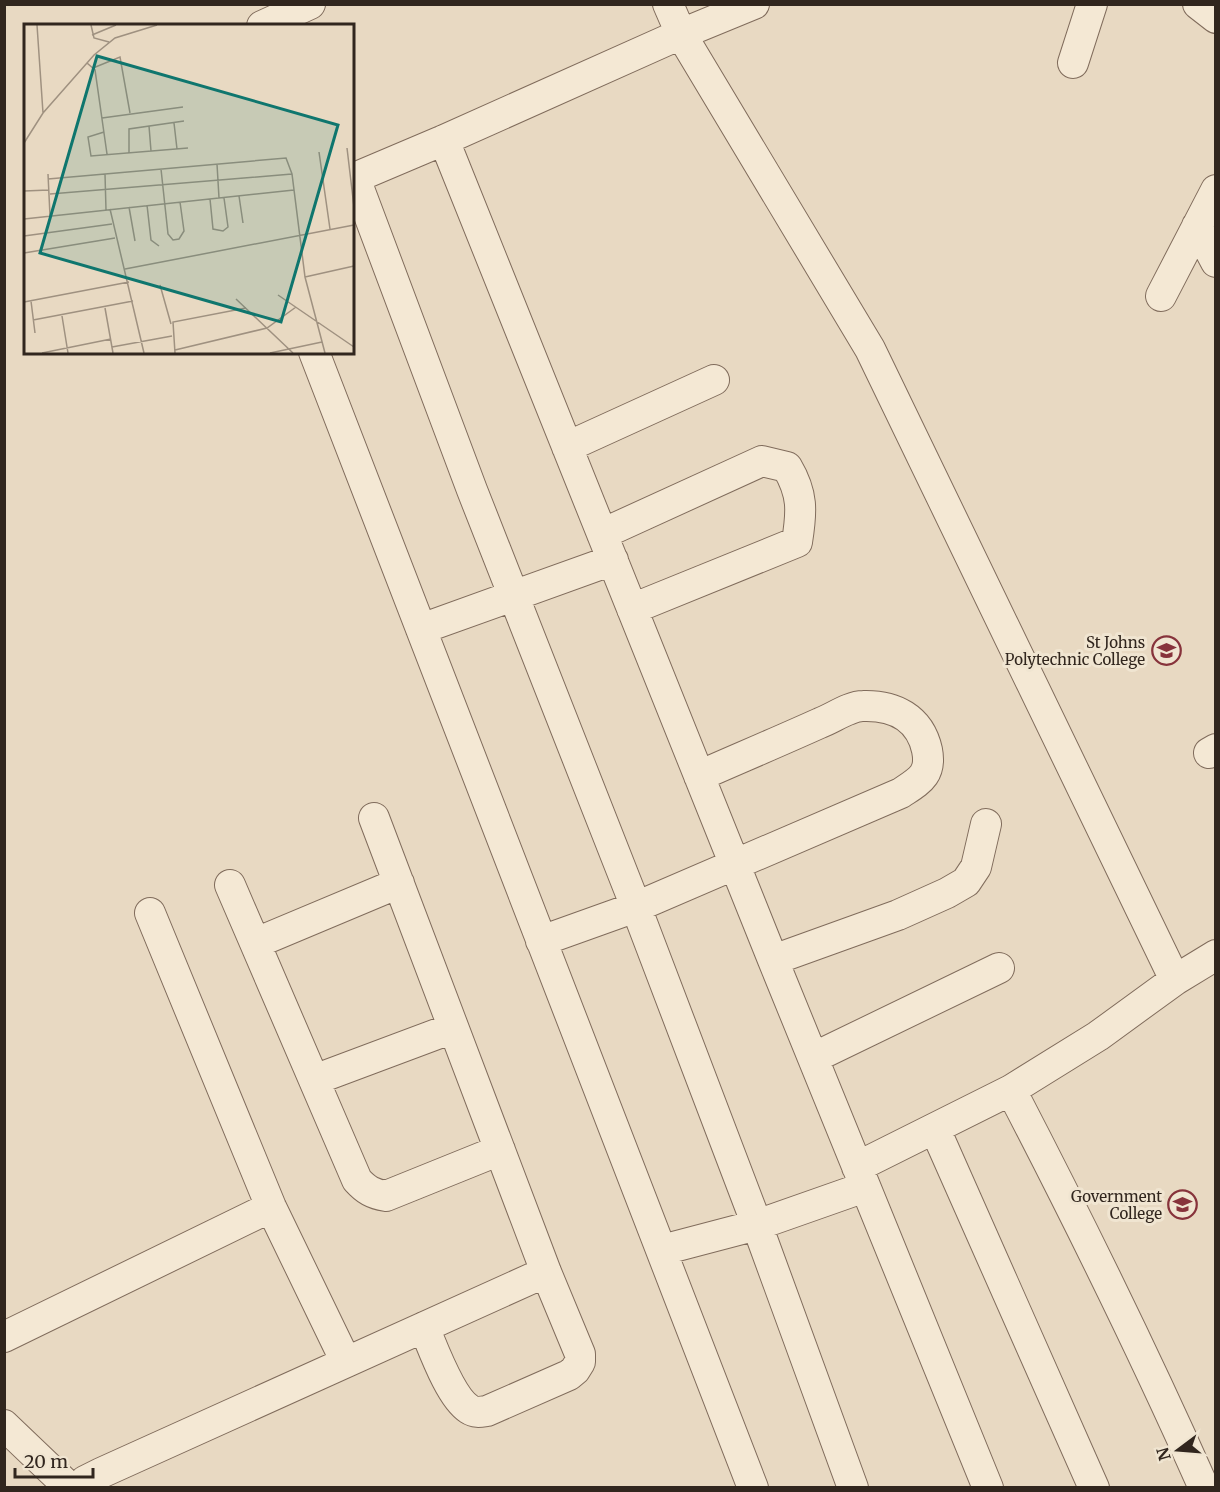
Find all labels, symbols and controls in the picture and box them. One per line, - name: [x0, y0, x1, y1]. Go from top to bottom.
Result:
- inset map: [24, 24, 354, 354]
- place label: St Johns Polytechnic College: [1005, 633, 1145, 669]
- school or university icon: St Johns Polytechnic College: [1150, 635, 1182, 667]
- place label: Government College: [1071, 1187, 1162, 1223]
- school or university icon: Government College: [1167, 1189, 1199, 1221]
- north arrow: [1148, 1420, 1208, 1480]
- scale bar: [15, 1441, 93, 1479]
- text: N: [1152, 1445, 1175, 1463]
- text: 20 m: [24, 1450, 68, 1473]

